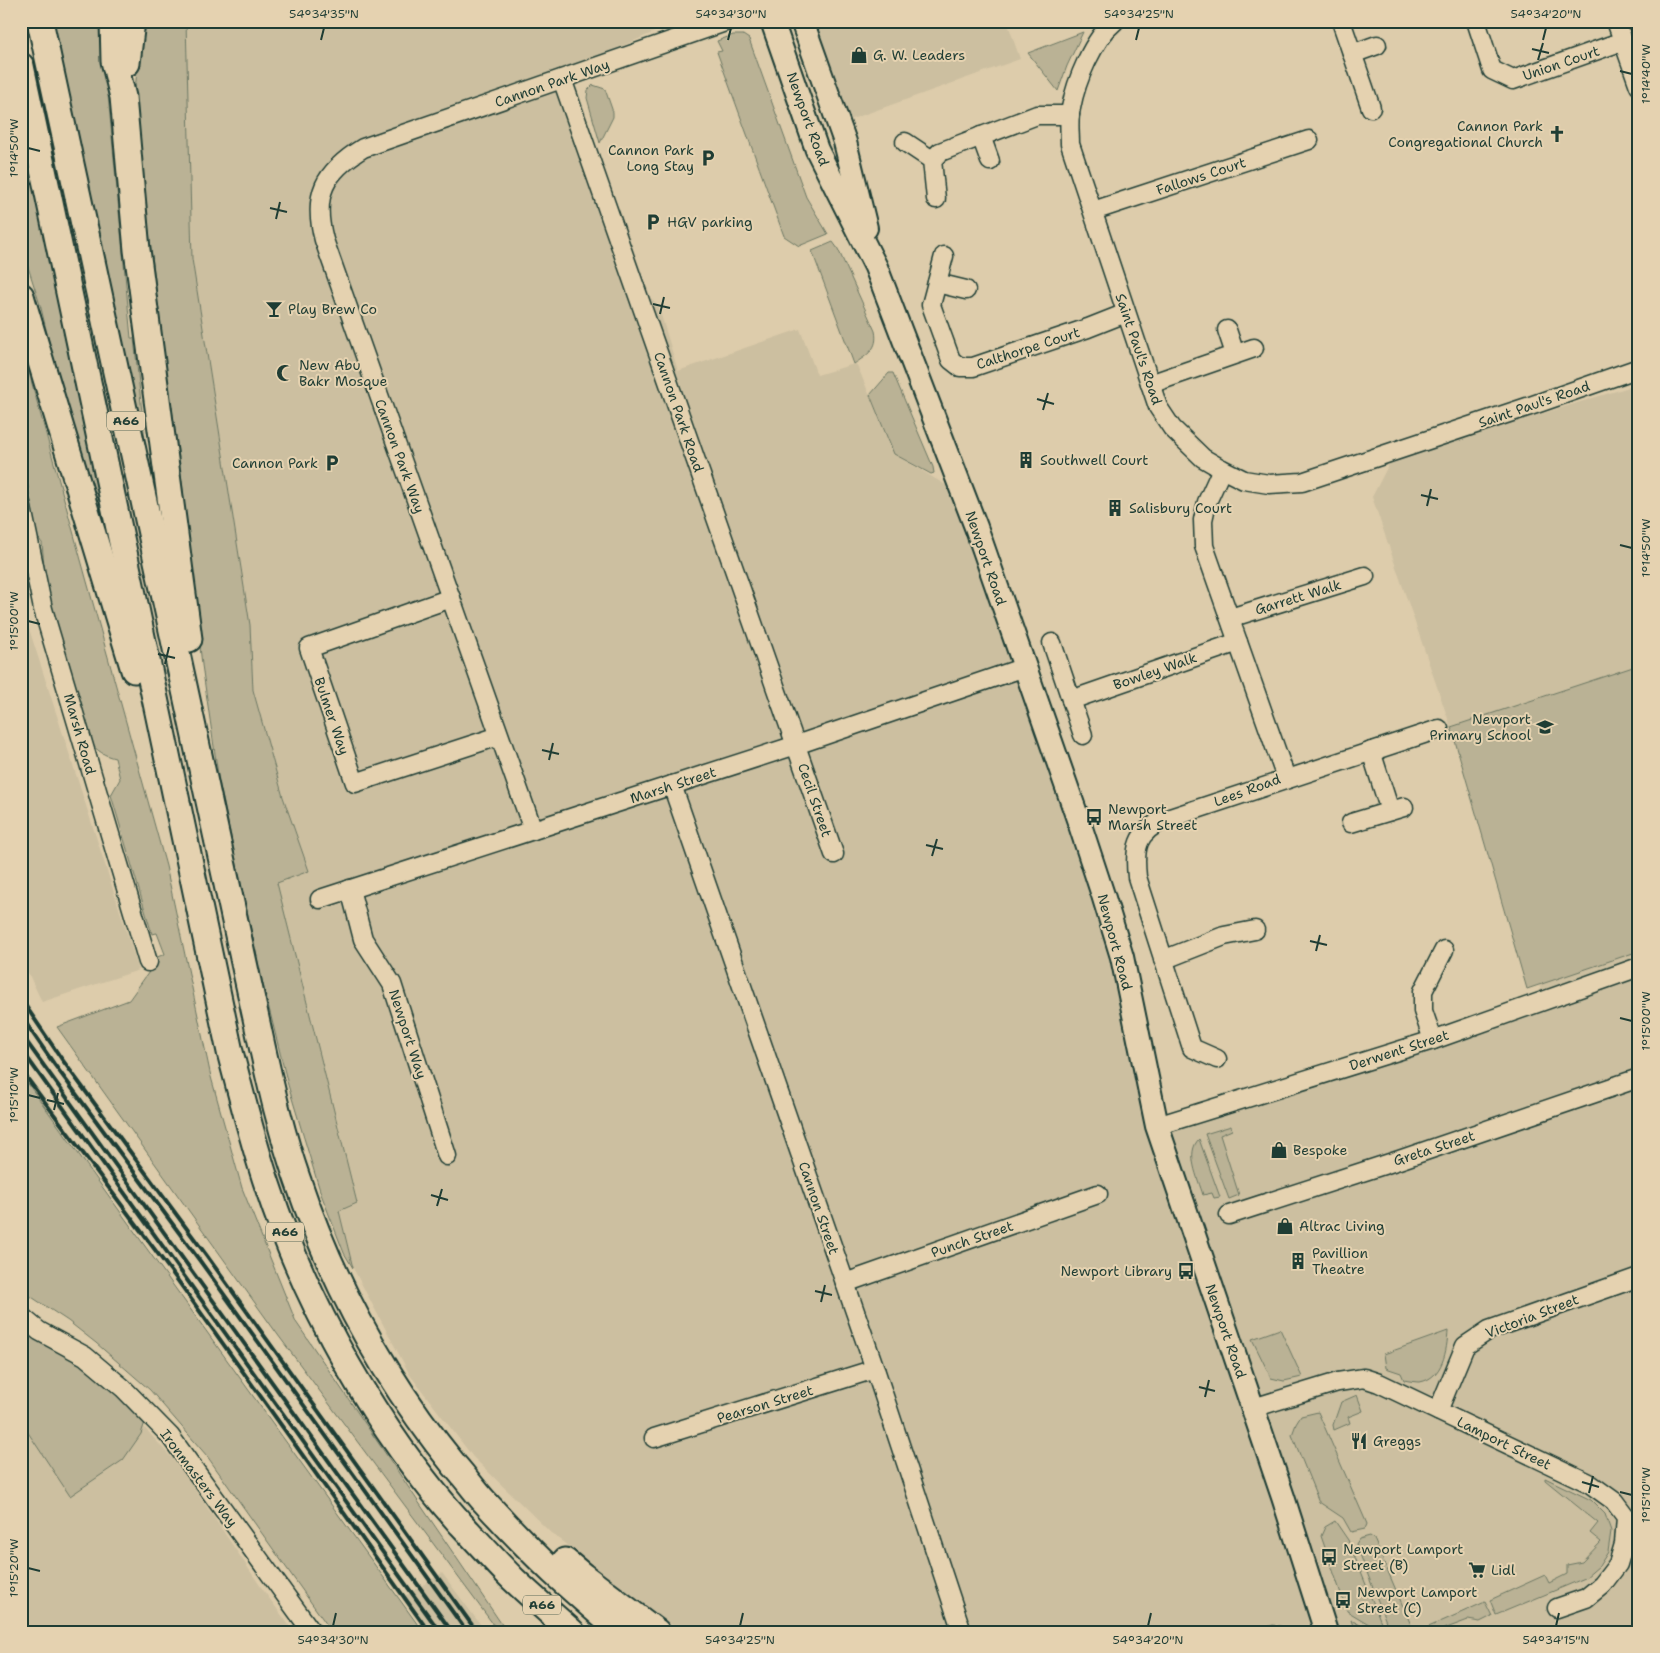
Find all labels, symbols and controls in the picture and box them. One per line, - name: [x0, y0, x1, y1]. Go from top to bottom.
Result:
- text: 54°34'35"N: [289, 6, 359, 22]
- text: 54°34'30"N: [695, 6, 767, 22]
- text: 54°34'25"N: [1104, 6, 1174, 22]
- text: 54°34'20"N: [1511, 6, 1582, 22]
- street label: Union Court: [1520, 41, 1602, 85]
- text: 1°14'40"W: [1638, 44, 1654, 104]
- shop icon: G. W. Leaders: [849, 45, 869, 65]
- place label: G. W. Leaders: [873, 46, 965, 64]
- street label: Cannon Park Way: [492, 55, 612, 111]
- street label: Newport Road: [783, 69, 833, 169]
- place label: Cannon Park Congregational Church: [1388, 117, 1543, 151]
- text: 1°14'50"W: [6, 118, 22, 178]
- church icon: Cannon Park Congregational Church: [1547, 124, 1567, 144]
- place label: Cannon Park Long Stay: [608, 141, 694, 175]
- parking icon: Cannon Park Long Stay: [698, 148, 718, 168]
- street label: Fallows Court: [1154, 153, 1248, 199]
- parking icon: HGV parking: [643, 212, 663, 232]
- place label: HGV parking: [667, 213, 753, 231]
- street label: Saint Paul's Road: [1111, 291, 1167, 407]
- bar icon: Play Brew Co: [264, 299, 284, 319]
- place label: Play Brew Co: [288, 300, 377, 318]
- street label: Calthorpe Court: [974, 323, 1082, 373]
- street label: Cannon Park Road: [650, 350, 708, 475]
- place label: New Abu Bakr Mosque: [299, 356, 387, 390]
- mosque icon: New Abu Bakr Mosque: [275, 363, 295, 383]
- street label: Saint Paul's Road: [1476, 376, 1592, 432]
- street label: Cannon Park Way: [371, 396, 429, 516]
- road number: A66: [107, 412, 145, 431]
- building icon: Southwell Court: [1016, 450, 1036, 470]
- place label: Southwell Court: [1040, 451, 1148, 469]
- parking icon: Cannon Park: [322, 453, 342, 473]
- place label: Cannon Park: [232, 454, 318, 472]
- building icon: Salisbury Court: [1105, 498, 1125, 518]
- place label: Salisbury Court: [1129, 499, 1232, 517]
- street label: Newport Road: [961, 508, 1011, 608]
- text: 1°14'50"W: [1638, 518, 1654, 578]
- street label: Garrett Walk: [1253, 575, 1343, 619]
- text: 1°15'00"W: [6, 591, 22, 651]
- street label: Bowley Walk: [1111, 648, 1199, 694]
- street label: Bulmer Way: [310, 675, 354, 757]
- street label: Marsh Road: [60, 691, 100, 777]
- place label: Newport Primary School: [1430, 710, 1532, 744]
- school or university icon: Newport Primary School: [1535, 717, 1555, 737]
- street label: Cecil Street: [794, 761, 836, 839]
- street label: Marsh Street: [628, 763, 718, 807]
- street label: Lees Road: [1211, 770, 1283, 810]
- place label: Newport Marsh Street: [1108, 800, 1197, 834]
- bus stop icon: Newport Marsh Street: [1084, 807, 1104, 827]
- street label: Newport Road: [1094, 892, 1137, 992]
- street label: Newport Way: [385, 987, 431, 1081]
- text: 1°15'00"W: [1638, 991, 1654, 1051]
- street label: Derwent Street: [1347, 1025, 1451, 1075]
- text: 1°15'10"W: [6, 1067, 22, 1123]
- street label: Greta Street: [1391, 1126, 1477, 1170]
- shop icon: Bespoke: [1269, 1140, 1289, 1160]
- place label: Bespoke: [1293, 1141, 1347, 1159]
- street label: Cannon Street: [795, 1159, 843, 1257]
- shop icon: Altrac Living: [1275, 1216, 1295, 1236]
- street label: Punch Street: [928, 1217, 1016, 1261]
- place label: Altrac Living: [1299, 1217, 1385, 1235]
- road number: A66: [266, 1222, 304, 1242]
- place label: Pavillion Theatre: [1312, 1244, 1368, 1278]
- building icon: Pavillion Theatre: [1288, 1251, 1308, 1271]
- bus stop icon: Newport Library: [1176, 1261, 1196, 1281]
- place label: Newport Library: [1061, 1262, 1172, 1280]
- street label: Newport Road: [1201, 1281, 1251, 1381]
- street label: Victoria Street: [1483, 1290, 1581, 1342]
- street label: Pearson Street: [715, 1381, 815, 1427]
- street label: Lamport Street: [1454, 1412, 1554, 1474]
- street label: Ironmasters Way: [156, 1425, 242, 1531]
- restaurant icon: Greggs: [1349, 1431, 1369, 1451]
- place label: Greggs: [1373, 1432, 1421, 1450]
- text: 1°15'10"W: [1638, 1467, 1654, 1523]
- text: 1°15'20"W: [6, 1538, 22, 1598]
- place label: Newport Lamport Street (B): [1343, 1540, 1464, 1574]
- bus stop icon: Newport Lamport Street (B): [1319, 1547, 1339, 1567]
- supermarket icon: Lidl: [1467, 1560, 1487, 1580]
- place label: Lidl: [1491, 1561, 1516, 1579]
- place label: Newport Lamport Street (C): [1357, 1583, 1478, 1617]
- bus stop icon: Newport Lamport Street (C): [1333, 1590, 1353, 1610]
- road number: A66: [523, 1596, 561, 1614]
- text: 54°34'30"N: [297, 1632, 369, 1648]
- text: 54°34'25"N: [705, 1632, 775, 1648]
- text: 54°34'20"N: [1113, 1632, 1184, 1648]
- text: 54°34'15"N: [1523, 1632, 1589, 1648]

